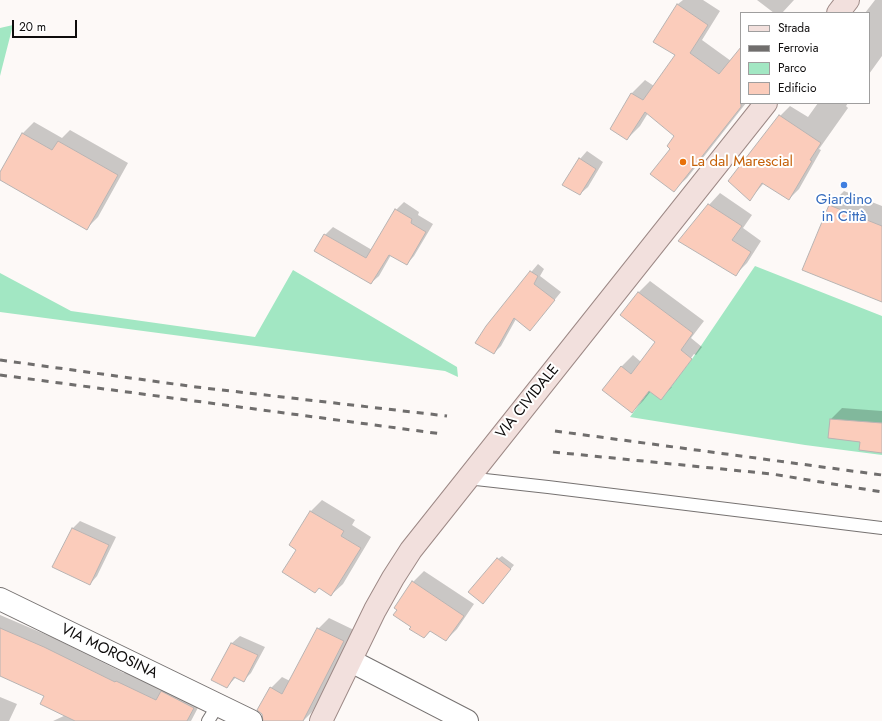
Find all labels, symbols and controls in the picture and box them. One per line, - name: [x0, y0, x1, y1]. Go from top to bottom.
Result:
- scale bar: [14, 12, 79, 38]
- legend: [740, 12, 870, 104]
- text: 20 m: [19, 18, 46, 36]
- text: Strada: [778, 19, 810, 37]
- text: Ferrovia: [778, 39, 818, 57]
- text: Parco: [778, 59, 806, 77]
- text: Edificio: [778, 79, 817, 97]
- place label: La dal Marescial: [691, 153, 793, 171]
- marker: La dal Marescial: [678, 157, 688, 167]
- marker: Giardino in Città: [839, 180, 849, 190]
- place label: Giardino in Città: [816, 191, 872, 226]
- street label: VIA CIVIDALE: [493, 361, 563, 443]
- street label: VIA MOROSINA: [58, 621, 160, 683]

